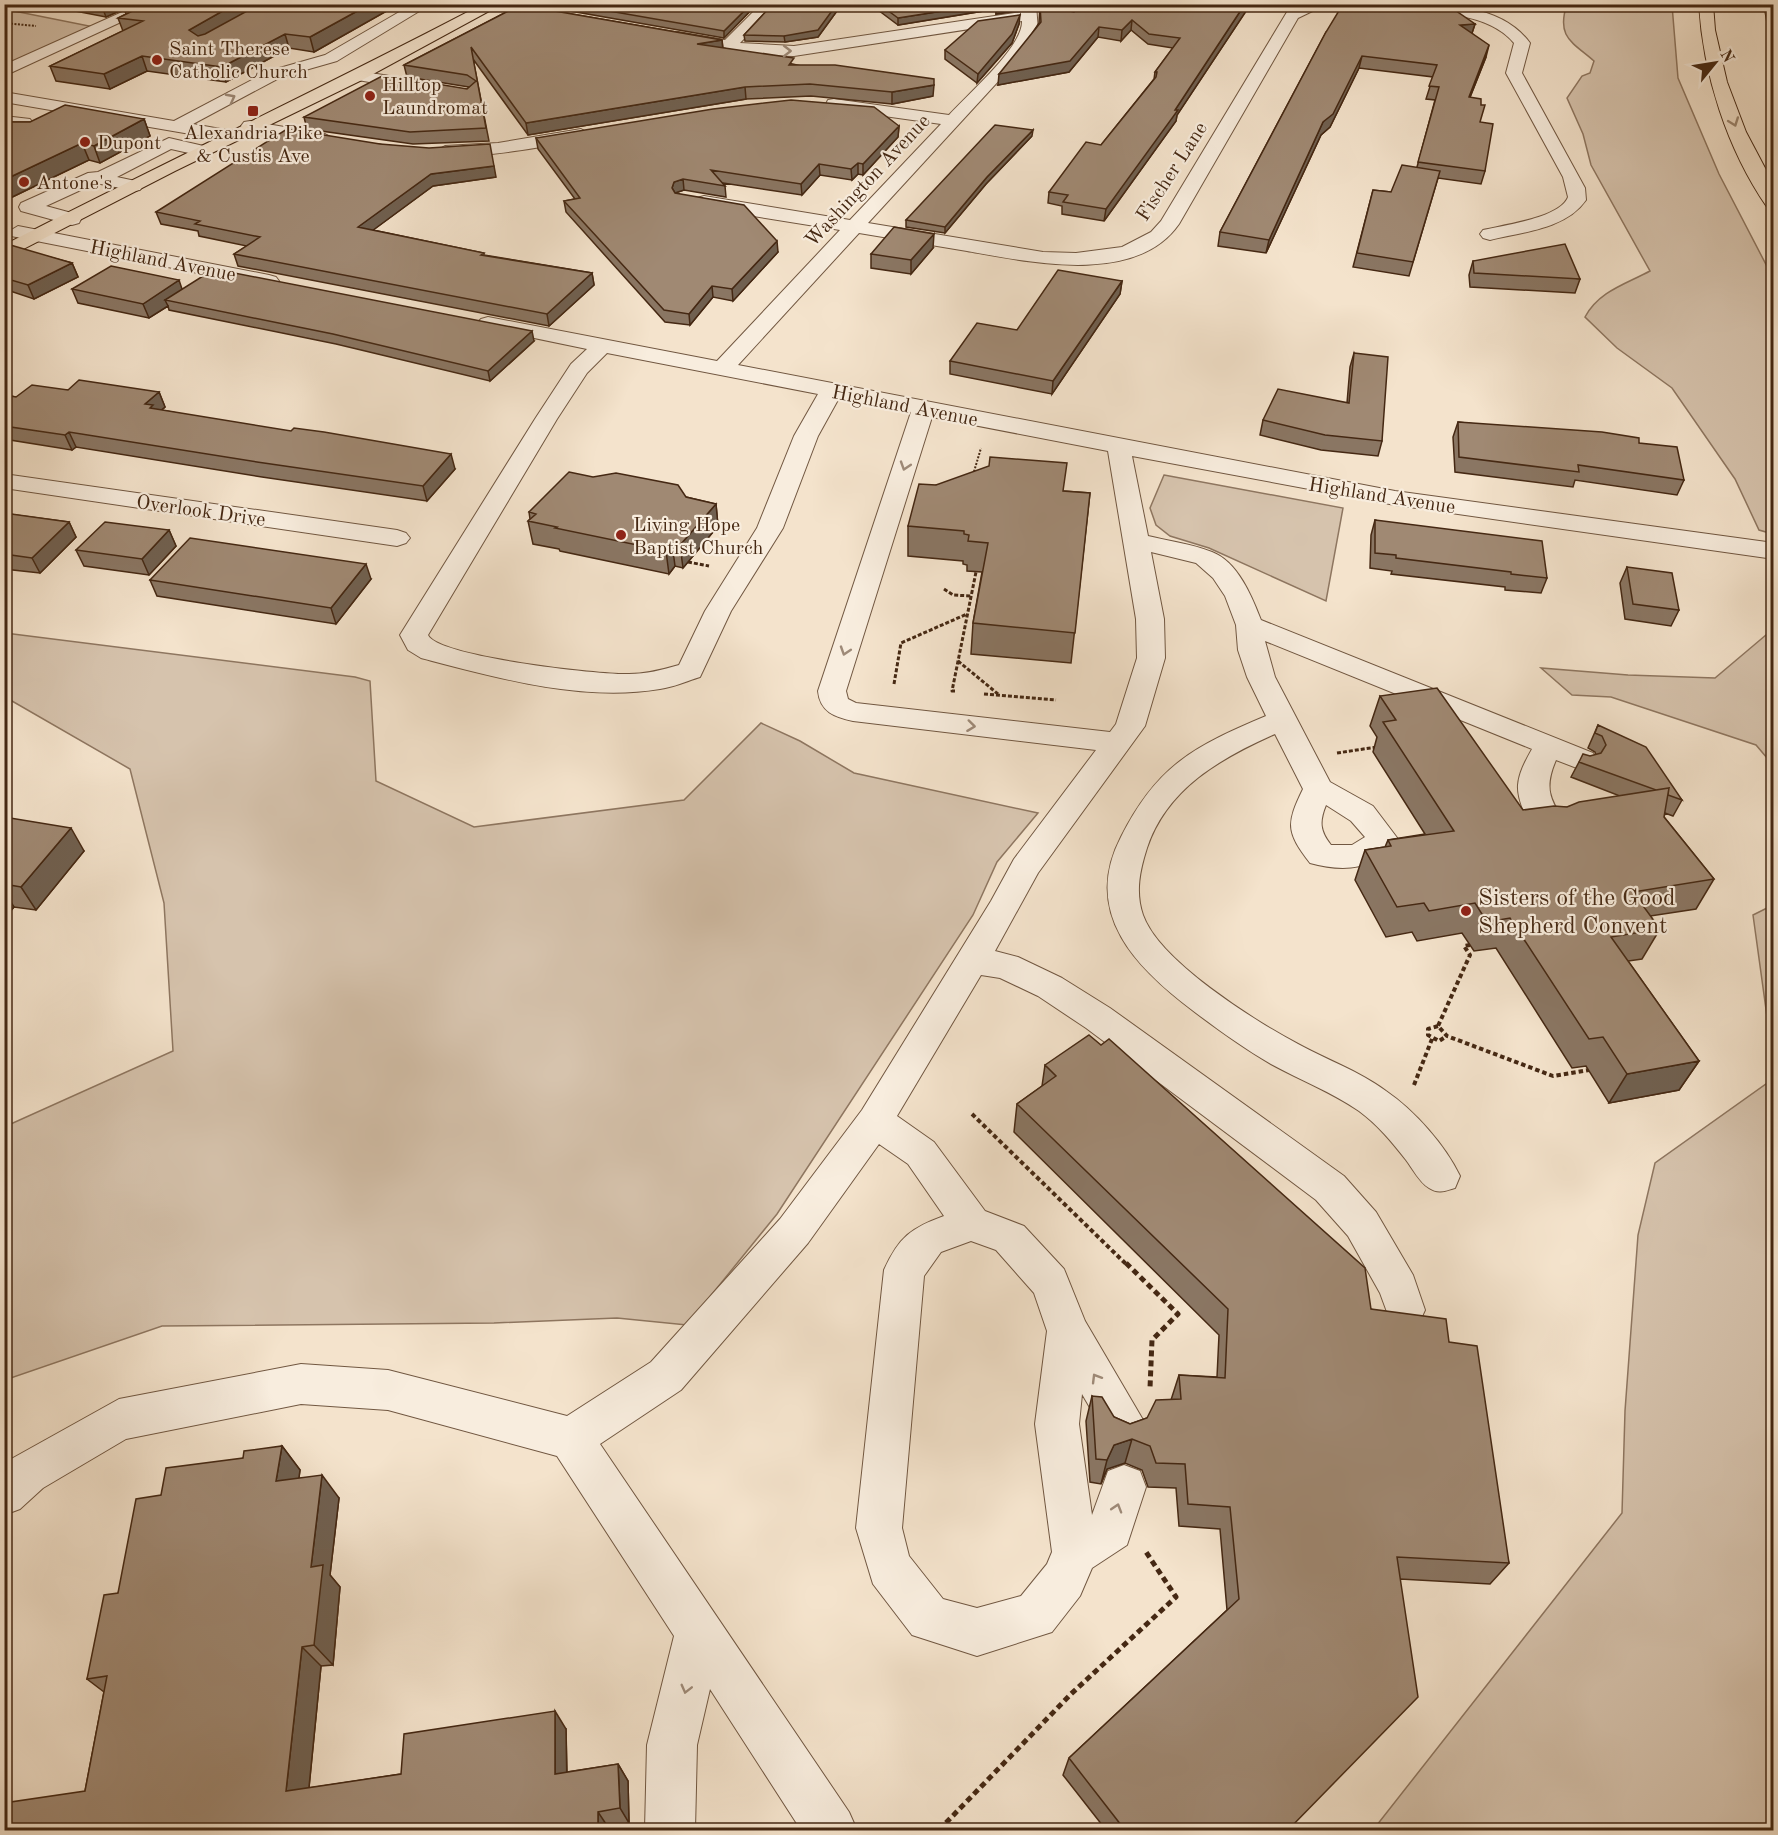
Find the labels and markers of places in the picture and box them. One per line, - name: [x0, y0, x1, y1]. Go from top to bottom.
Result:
- place label: Saint Therese Catholic Church: [169, 40, 308, 83]
- marker: Saint Therese Catholic Church: [150, 53, 164, 67]
- place label: Hilltop Laundromat: [382, 76, 488, 119]
- marker: Hilltop Laundromat: [363, 89, 377, 103]
- marker: Alexandria Pike & Custis Ave: [246, 104, 260, 118]
- place label: Alexandria Pike & Custis Ave: [183, 124, 323, 167]
- place label: Dupont: [97, 134, 161, 154]
- marker: Dupont: [78, 135, 92, 149]
- place label: Antone's: [36, 174, 112, 194]
- marker: Antone's: [17, 175, 31, 189]
- place label: Living Hope Baptist Church: [633, 516, 764, 559]
- marker: Living Hope Baptist Church: [614, 528, 628, 542]
- place label: Sisters of the Good Shepherd Convent: [1478, 887, 1676, 939]
- marker: Sisters of the Good Shepherd Convent: [1459, 904, 1473, 918]

